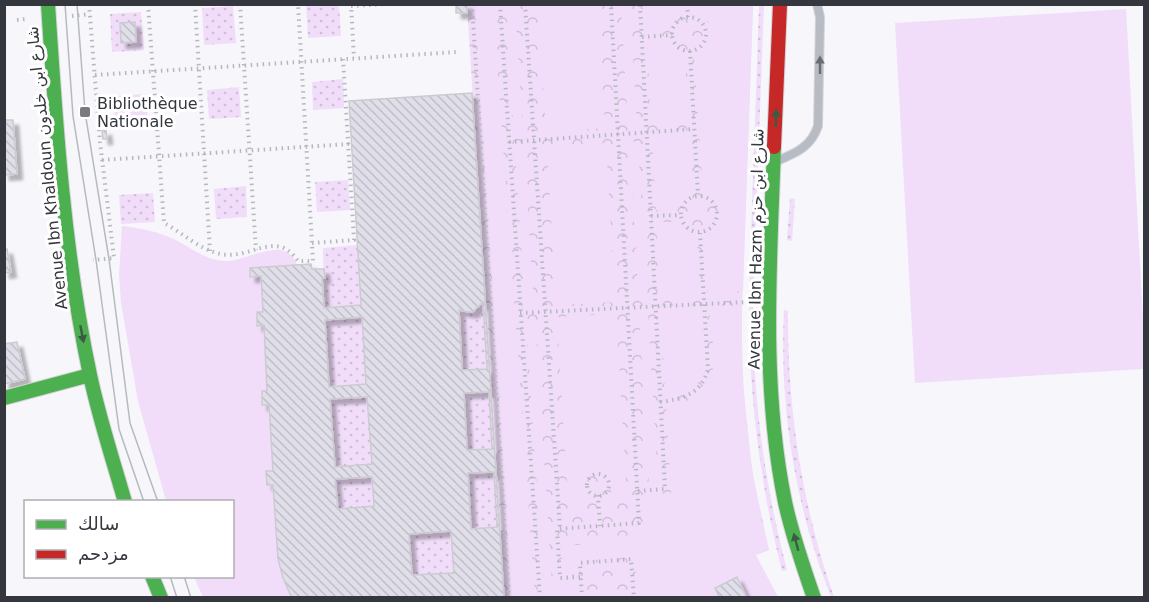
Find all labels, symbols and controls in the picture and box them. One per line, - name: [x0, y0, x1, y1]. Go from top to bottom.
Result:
- street label: Avenue Ibn Khaldoun شارع ابن خلدون: [23, 25, 72, 311]
- one-way arrow: [815, 55, 825, 74]
- place label: Bibliothèque Nationale: [97, 94, 198, 131]
- marker: Bibliothèque Nationale: [78, 105, 92, 119]
- one-way arrow: [771, 109, 780, 128]
- street label: Avenue Ibn Hazm شارع ابن حزم: [744, 128, 769, 370]
- one-way arrow: [78, 325, 87, 344]
- legend: [24, 500, 234, 578]
- text: سالك: [78, 513, 119, 534]
- one-way arrow: [790, 533, 800, 551]
- text: مزدحم: [78, 543, 129, 565]

